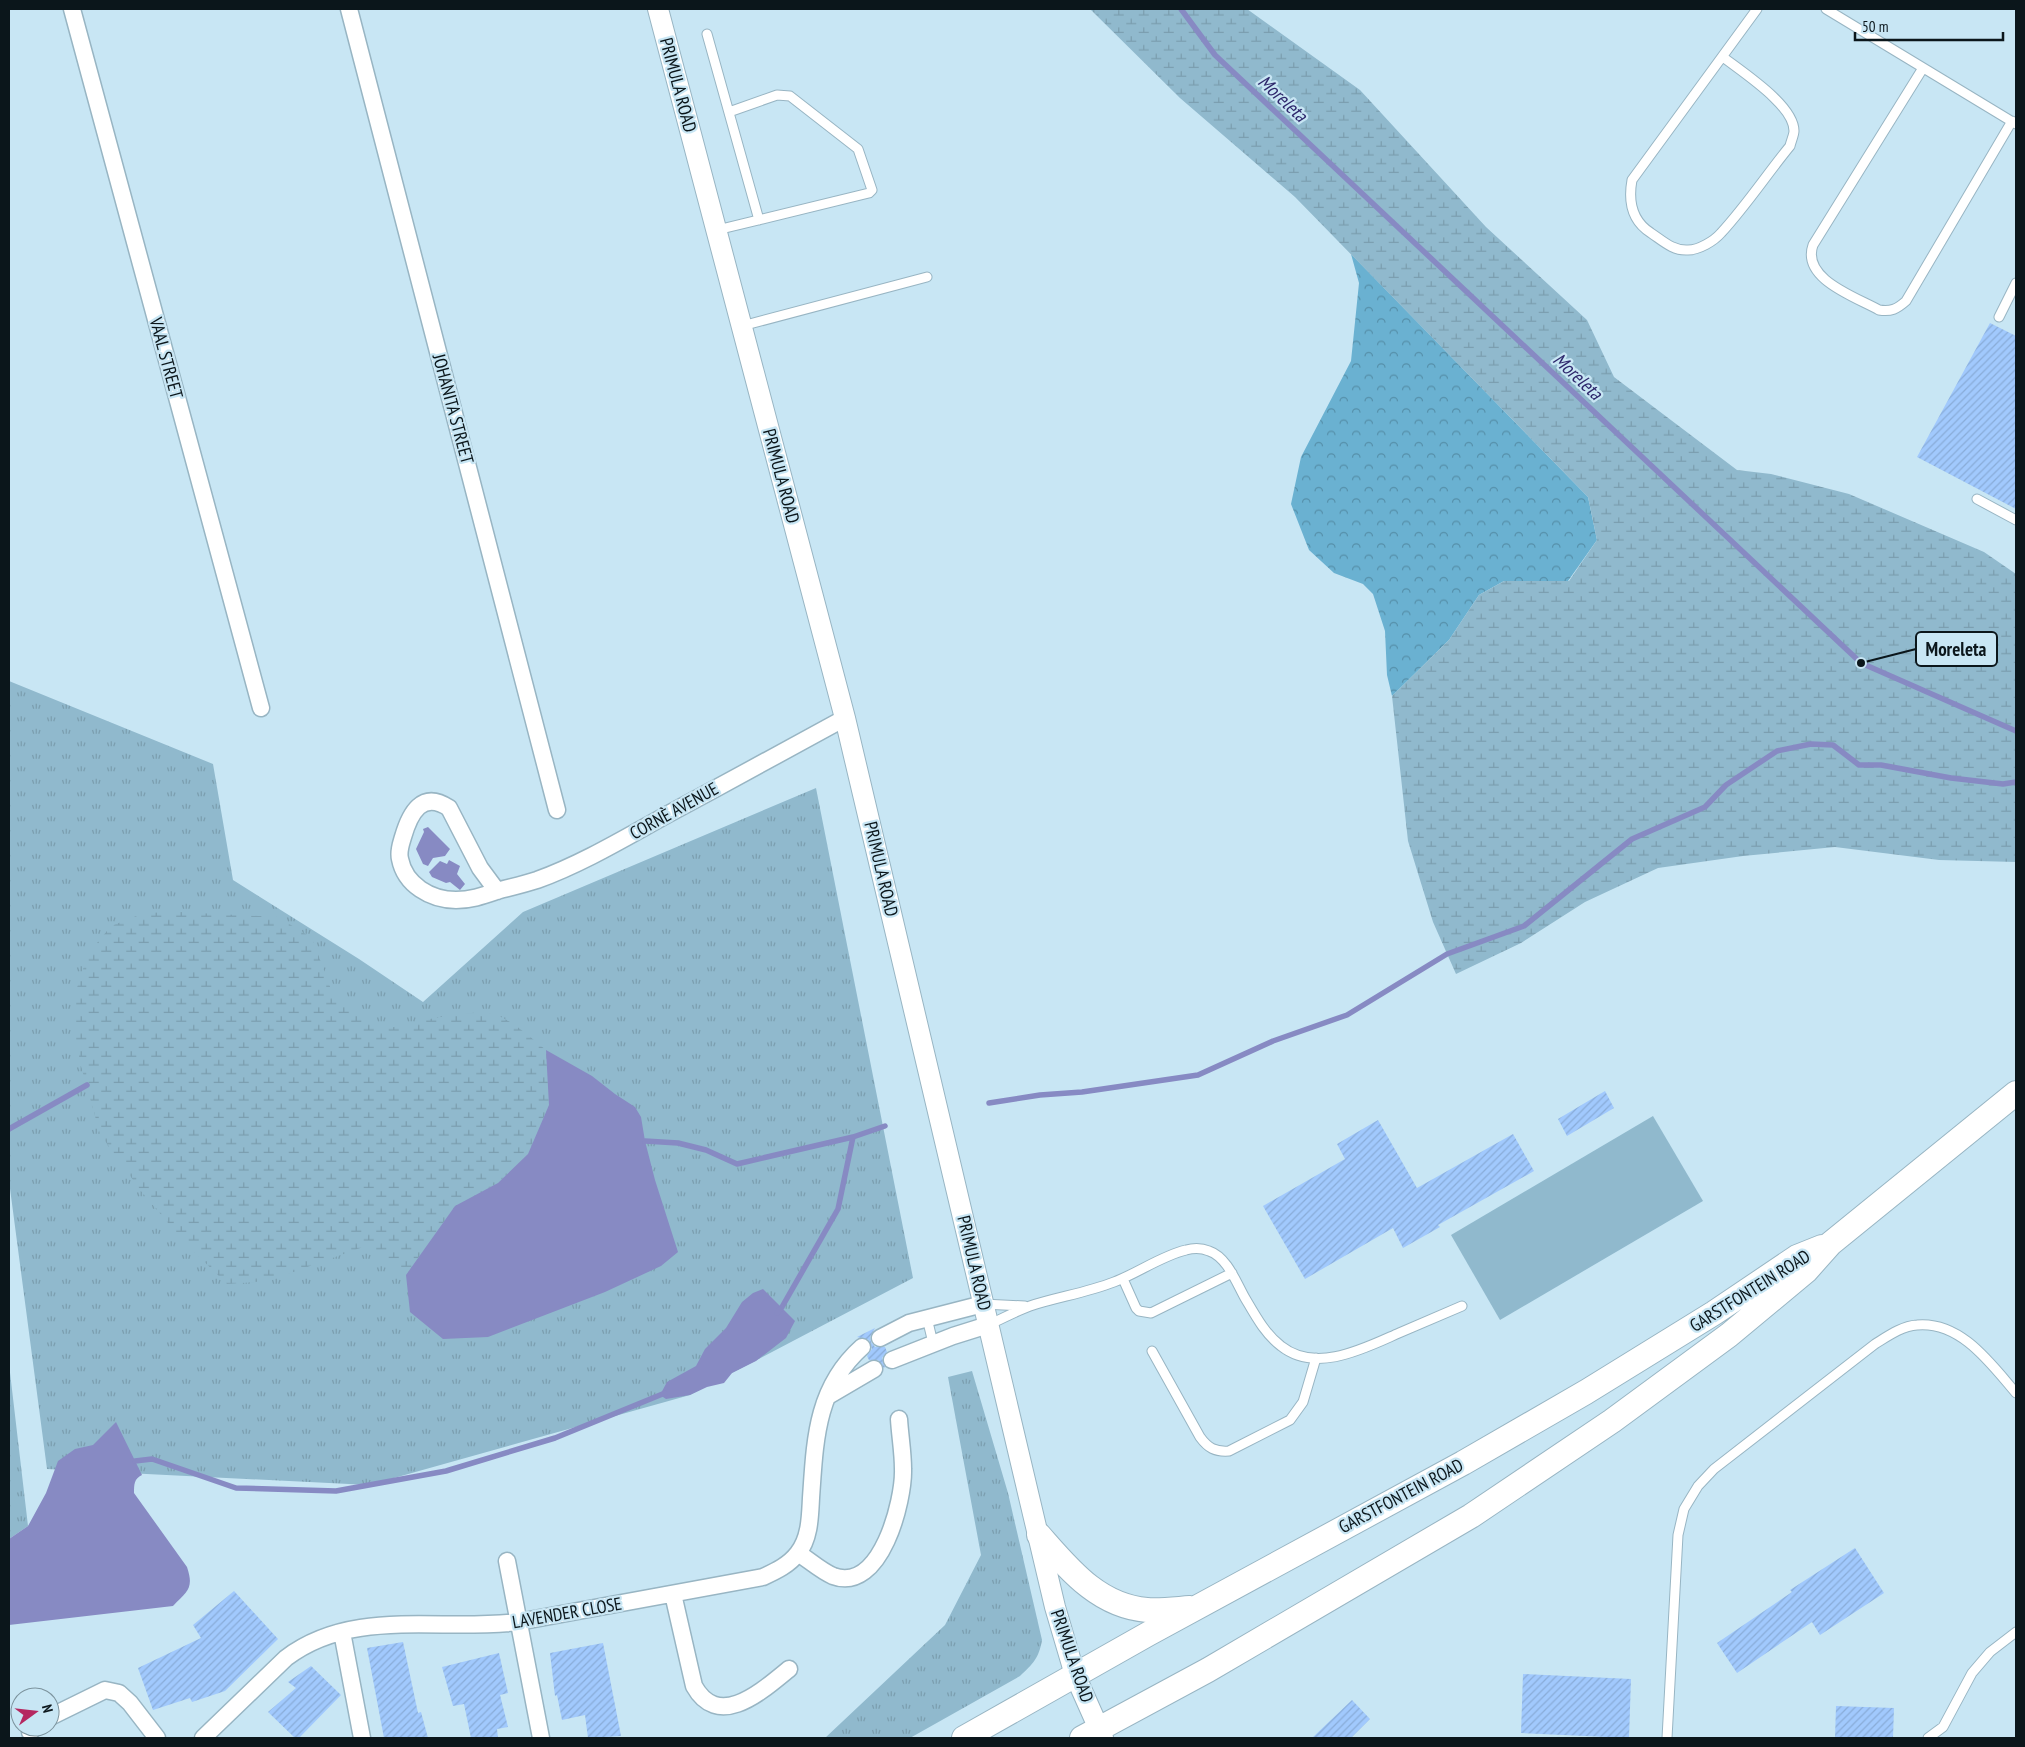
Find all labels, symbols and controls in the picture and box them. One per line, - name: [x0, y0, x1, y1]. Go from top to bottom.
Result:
- scale bar: [1855, 10, 2002, 42]
- text: 50 m: [1862, 17, 1888, 36]
- street label: PRIMULA ROAD: [655, 35, 702, 135]
- water label: Moreleta: [1253, 69, 1314, 128]
- street label: VAAL STREET: [144, 314, 188, 401]
- water label: Moreleta: [1548, 347, 1609, 406]
- street label: JOHANITA STREET: [428, 350, 479, 466]
- street label: PRIMULA ROAD: [758, 426, 805, 526]
- callout: Moreleta: [1916, 632, 1997, 666]
- text: Moreleta: [1926, 637, 1987, 661]
- street label: CORNÈ AVENUE: [625, 777, 722, 844]
- street label: PRIMULA ROAD: [859, 819, 904, 919]
- street label: PRIMULA ROAD: [952, 1213, 997, 1313]
- street label: GARSTFONTEIN ROAD: [1685, 1244, 1814, 1337]
- street label: GARSTFONTEIN ROAD: [1335, 1453, 1467, 1538]
- street label: LAVENDER CLOSE: [510, 1592, 623, 1633]
- street label: PRIMULA ROAD: [1046, 1606, 1099, 1705]
- north arrow: [10, 1687, 60, 1737]
- text: N: [38, 1703, 57, 1715]

